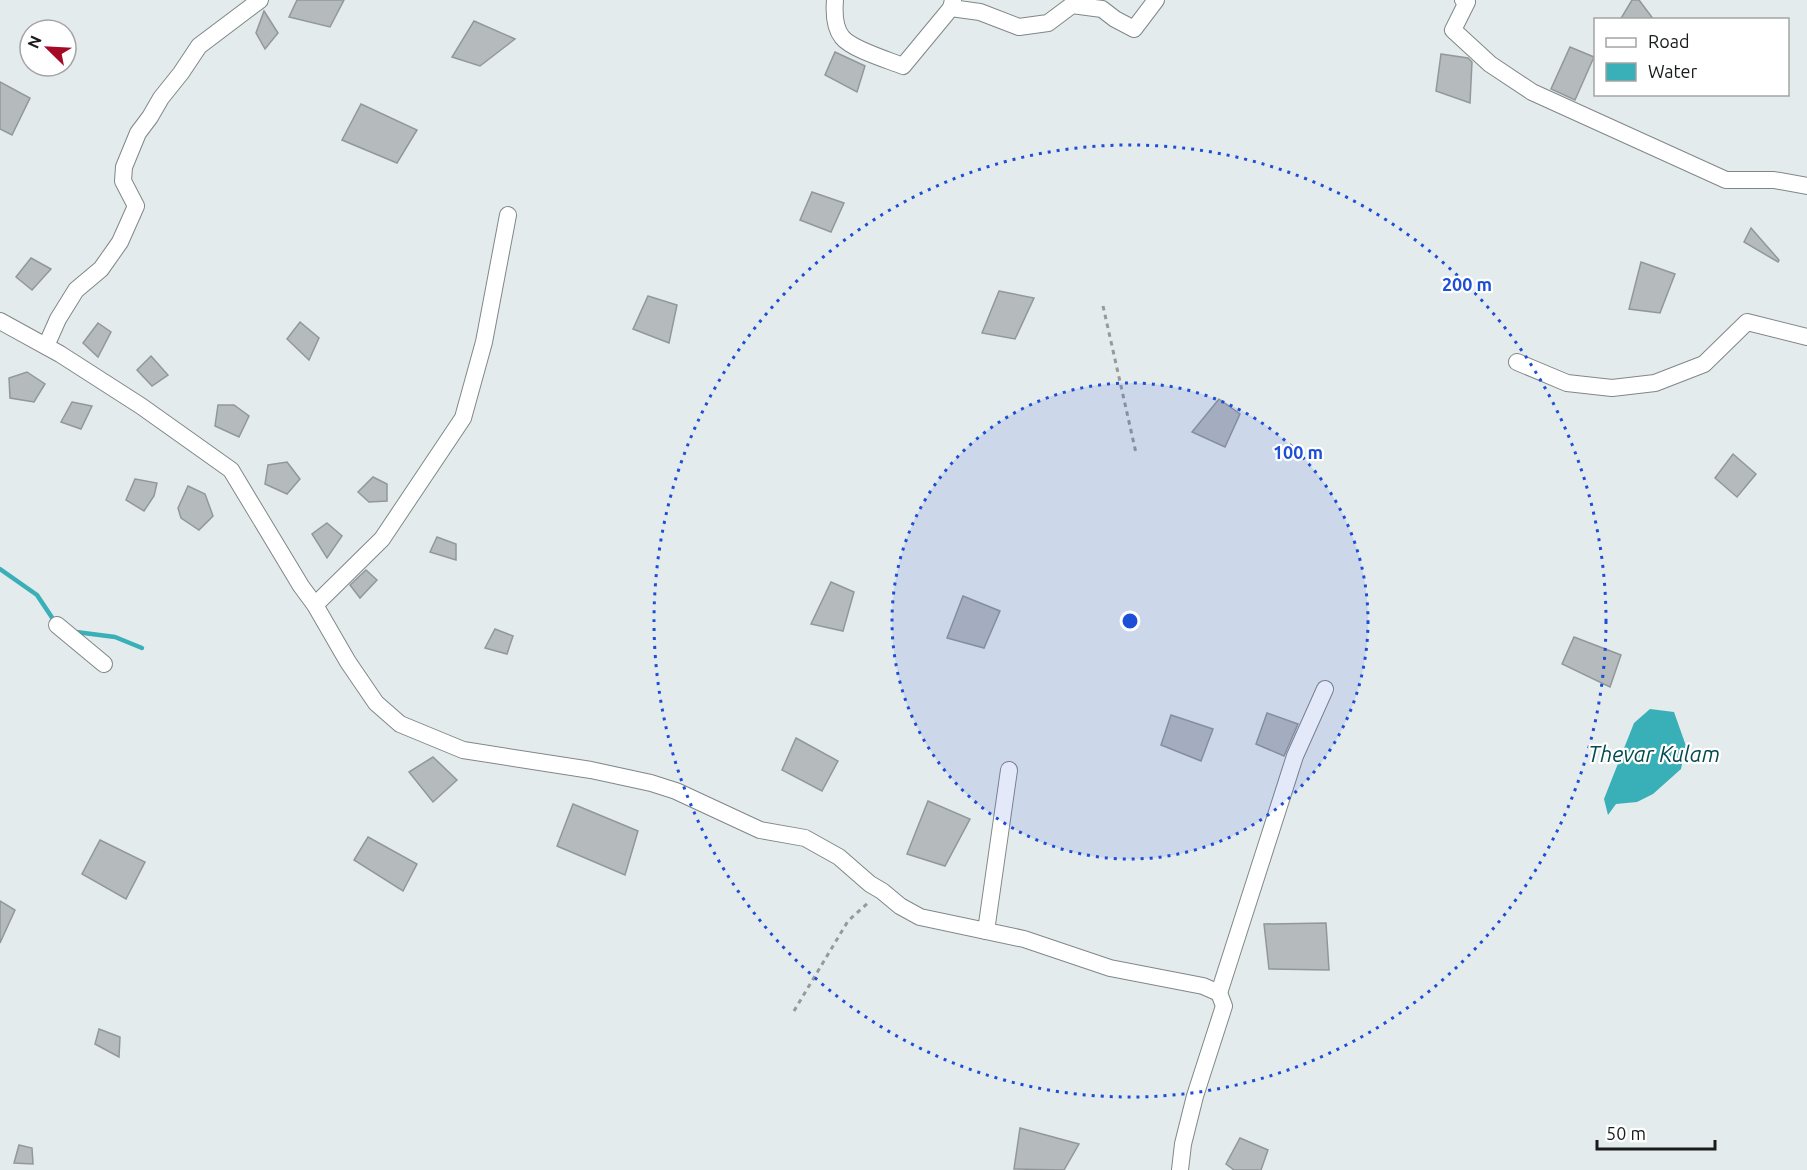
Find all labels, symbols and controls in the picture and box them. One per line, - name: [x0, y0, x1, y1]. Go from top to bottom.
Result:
- north arrow: [18, 18, 78, 78]
- legend: [1594, 18, 1789, 96]
- text: Road: [1648, 31, 1690, 51]
- text: N: [24, 33, 45, 51]
- text: Water: [1648, 61, 1698, 81]
- text: 200 m: [1442, 274, 1492, 294]
- text: 100 m: [1273, 442, 1323, 462]
- centre of rings: [1120, 611, 1140, 631]
- water label: Thevar Kulam: [1588, 741, 1720, 766]
- scale bar: [1597, 1113, 1716, 1151]
- text: 50 m: [1606, 1123, 1646, 1143]

